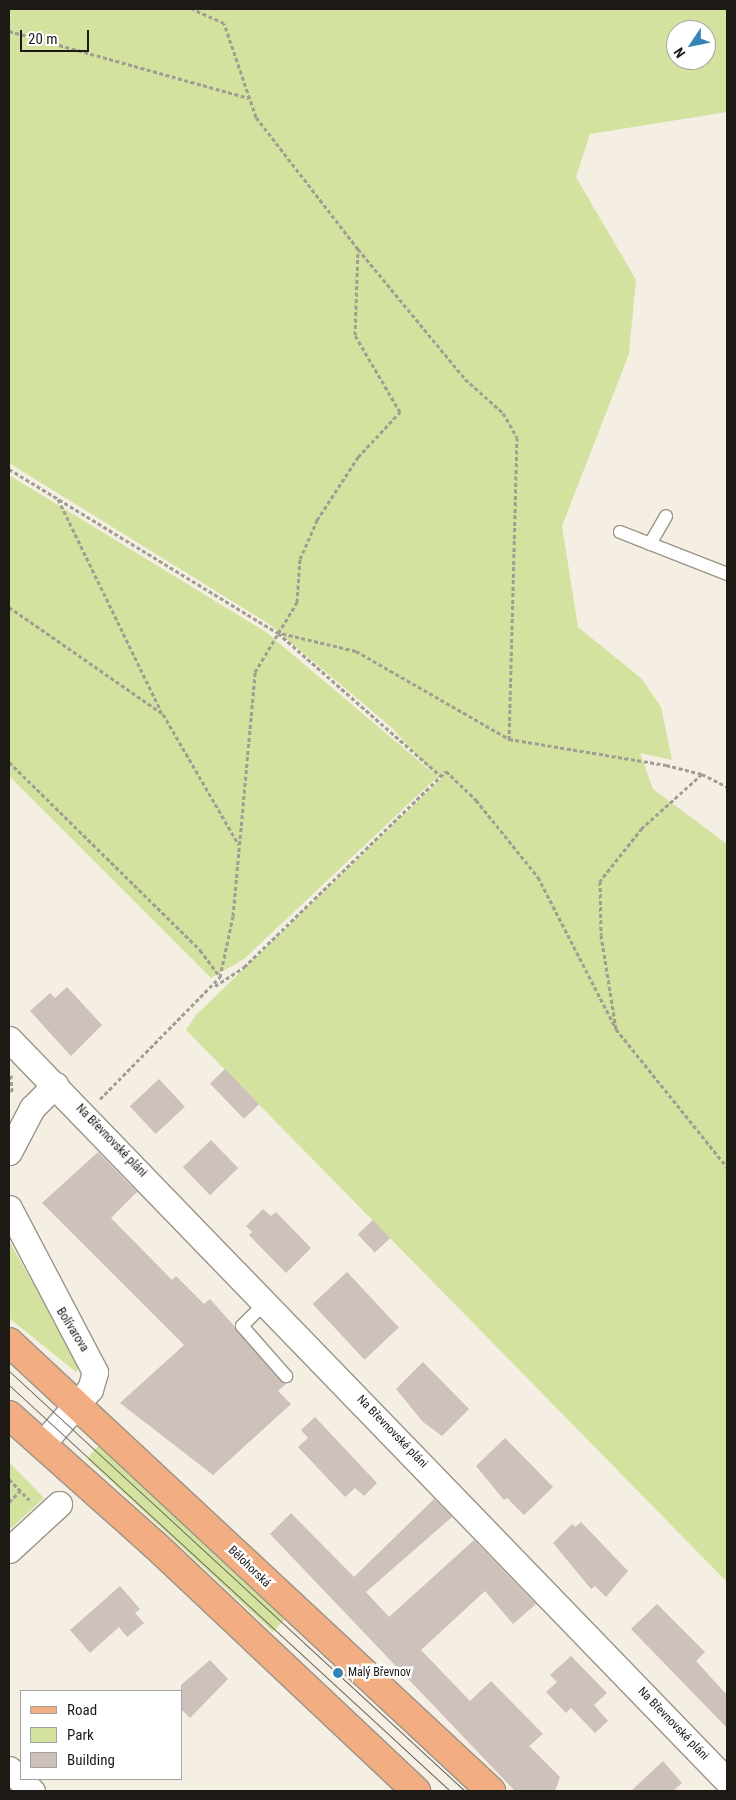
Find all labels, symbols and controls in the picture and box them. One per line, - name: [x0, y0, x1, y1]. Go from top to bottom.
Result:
- scale bar: [22, 20, 91, 52]
- north arrow: [666, 20, 716, 70]
- text: 20 m: [28, 30, 58, 48]
- text: N: [670, 45, 688, 61]
- street label: Na Břevnovské pláni: [73, 1102, 149, 1180]
- street label: Bolívarova: [53, 1305, 91, 1355]
- street label: Na Břevnovské pláni: [354, 1393, 430, 1471]
- street label: Bělohorská: [225, 1543, 273, 1591]
- place label: Malý Břevnov: [348, 1666, 411, 1680]
- marker: Malý Břevnov: [332, 1667, 344, 1679]
- street label: Na Břevnovské pláni: [635, 1685, 711, 1763]
- legend: [20, 1690, 182, 1780]
- text: Road: [67, 1701, 97, 1719]
- text: Park: [67, 1726, 94, 1744]
- text: Building: [67, 1751, 115, 1769]

